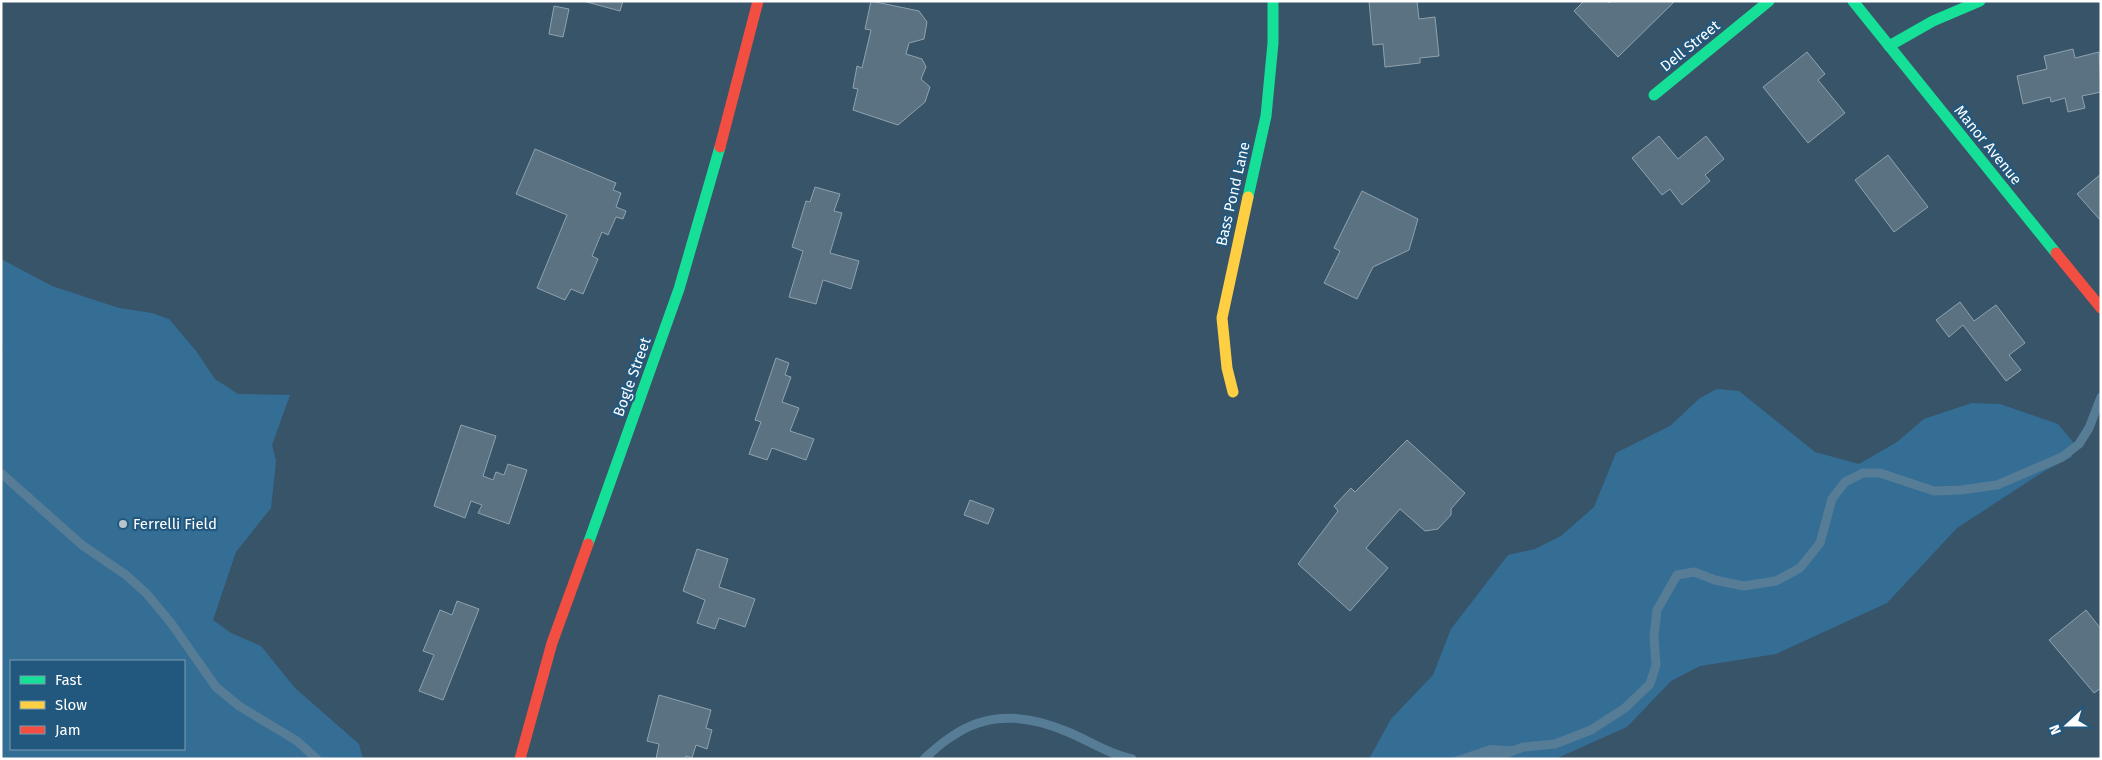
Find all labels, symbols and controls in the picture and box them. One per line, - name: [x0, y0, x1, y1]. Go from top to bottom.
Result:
- street label: Dell Street: [1657, 16, 1724, 75]
- street label: Manor Avenue: [1951, 102, 2025, 188]
- street label: Bass Pond Lane: [1212, 140, 1254, 248]
- street label: Bogle Street: [609, 334, 655, 419]
- place label: Ferrelli Field: [133, 515, 217, 533]
- marker: Ferrelli Field: [117, 518, 129, 530]
- legend: [10, 660, 185, 750]
- text: Fast: [55, 671, 82, 689]
- text: Slow: [55, 696, 87, 714]
- north arrow: [2042, 700, 2092, 750]
- text: Jam: [55, 721, 81, 739]
- text: N: [2046, 722, 2065, 737]

